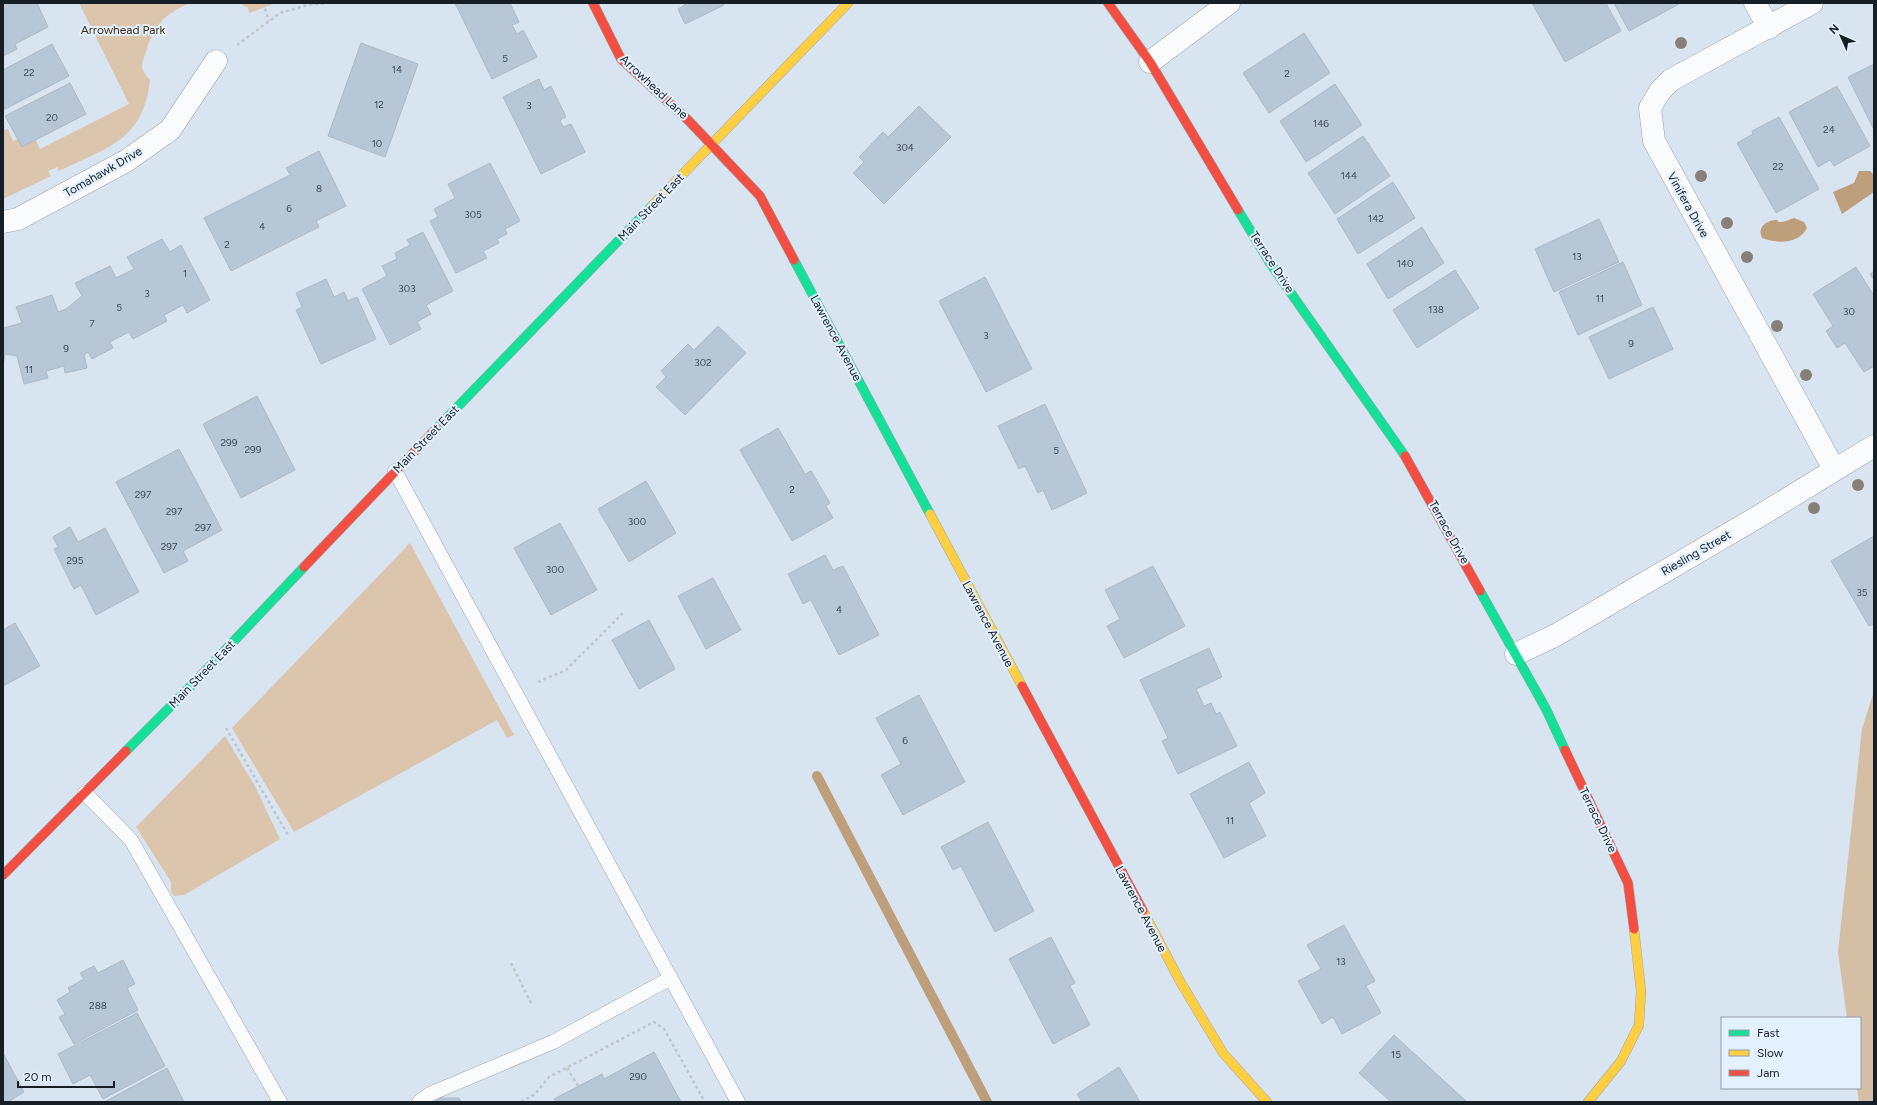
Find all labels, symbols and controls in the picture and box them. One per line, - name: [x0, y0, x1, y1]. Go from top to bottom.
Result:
- north arrow: [1821, 16, 1861, 56]
- text: N: [1827, 22, 1842, 37]
- park label: Arrowhead Park: [81, 23, 165, 37]
- house number: 5: [502, 52, 508, 65]
- street label: Arrowhead Lane: [617, 52, 691, 122]
- house number: 14: [392, 63, 402, 76]
- house number: 22: [23, 66, 35, 79]
- house number: 2: [1284, 67, 1290, 80]
- house number: 12: [374, 98, 384, 111]
- house number: 3: [526, 99, 532, 112]
- house number: 20: [46, 111, 58, 124]
- house number: 146: [1313, 117, 1329, 130]
- house number: 24: [1823, 123, 1835, 136]
- house number: 10: [372, 137, 382, 150]
- house number: 304: [896, 141, 914, 154]
- street label: Tomahawk Drive: [61, 144, 145, 200]
- house number: 22: [1772, 160, 1784, 173]
- house number: 144: [1341, 169, 1357, 182]
- street label: Main Street East: [615, 170, 687, 244]
- street label: Vinifera Drive: [1664, 170, 1712, 240]
- house number: 8: [316, 182, 322, 195]
- house number: 6: [286, 202, 292, 215]
- house number: 305: [464, 208, 482, 221]
- house number: 142: [1368, 212, 1384, 225]
- house number: 4: [259, 220, 265, 233]
- street label: Terrace Drive: [1247, 229, 1297, 296]
- house number: 2: [224, 238, 230, 251]
- house number: 13: [1572, 250, 1582, 263]
- house number: 140: [1397, 257, 1413, 270]
- house number: 1: [183, 267, 187, 280]
- house number: 303: [398, 282, 416, 295]
- house number: 3: [144, 287, 150, 300]
- house number: 11: [1596, 292, 1604, 305]
- street label: Lawrence Avenue: [807, 293, 865, 384]
- house number: 5: [116, 301, 122, 314]
- house number: 138: [1428, 303, 1444, 316]
- house number: 30: [1843, 305, 1855, 318]
- house number: 7: [89, 317, 95, 330]
- house number: 3: [983, 329, 989, 342]
- house number: 9: [1628, 337, 1634, 350]
- house number: 9: [63, 342, 69, 355]
- house number: 302: [694, 356, 712, 369]
- house number: 11: [25, 363, 33, 376]
- street label: Main Street East: [390, 402, 462, 476]
- house number: 299: [221, 436, 238, 449]
- house number: 299: [245, 443, 262, 456]
- house number: 5: [1053, 444, 1059, 457]
- house number: 2: [789, 483, 795, 496]
- house number: 297: [135, 488, 152, 501]
- street label: Terrace Drive: [1426, 498, 1472, 567]
- house number: 297: [166, 505, 183, 518]
- house number: 300: [628, 515, 646, 528]
- house number: 297: [195, 521, 212, 534]
- street label: Riesling Street: [1659, 527, 1734, 579]
- house number: 297: [161, 540, 178, 553]
- house number: 295: [67, 554, 84, 567]
- house number: 300: [546, 563, 564, 576]
- street label: Lawrence Avenue: [959, 579, 1017, 670]
- house number: 35: [1856, 586, 1868, 599]
- house number: 4: [836, 603, 842, 616]
- street label: Main Street East: [166, 637, 238, 711]
- house number: 6: [902, 734, 908, 747]
- street label: Terrace Drive: [1576, 785, 1620, 855]
- house number: 11: [1226, 814, 1234, 827]
- street label: Lawrence Avenue: [1112, 864, 1170, 955]
- house number: 13: [1336, 955, 1346, 968]
- house number: 288: [89, 999, 107, 1012]
- legend: [1721, 1017, 1861, 1089]
- text: Fast: [1757, 1026, 1780, 1040]
- text: Slow: [1757, 1046, 1784, 1060]
- house number: 15: [1391, 1048, 1401, 1061]
- scale bar: [18, 1063, 114, 1089]
- text: Jam: [1757, 1066, 1780, 1080]
- text: 20 m: [24, 1070, 52, 1084]
- house number: 290: [629, 1070, 647, 1083]

